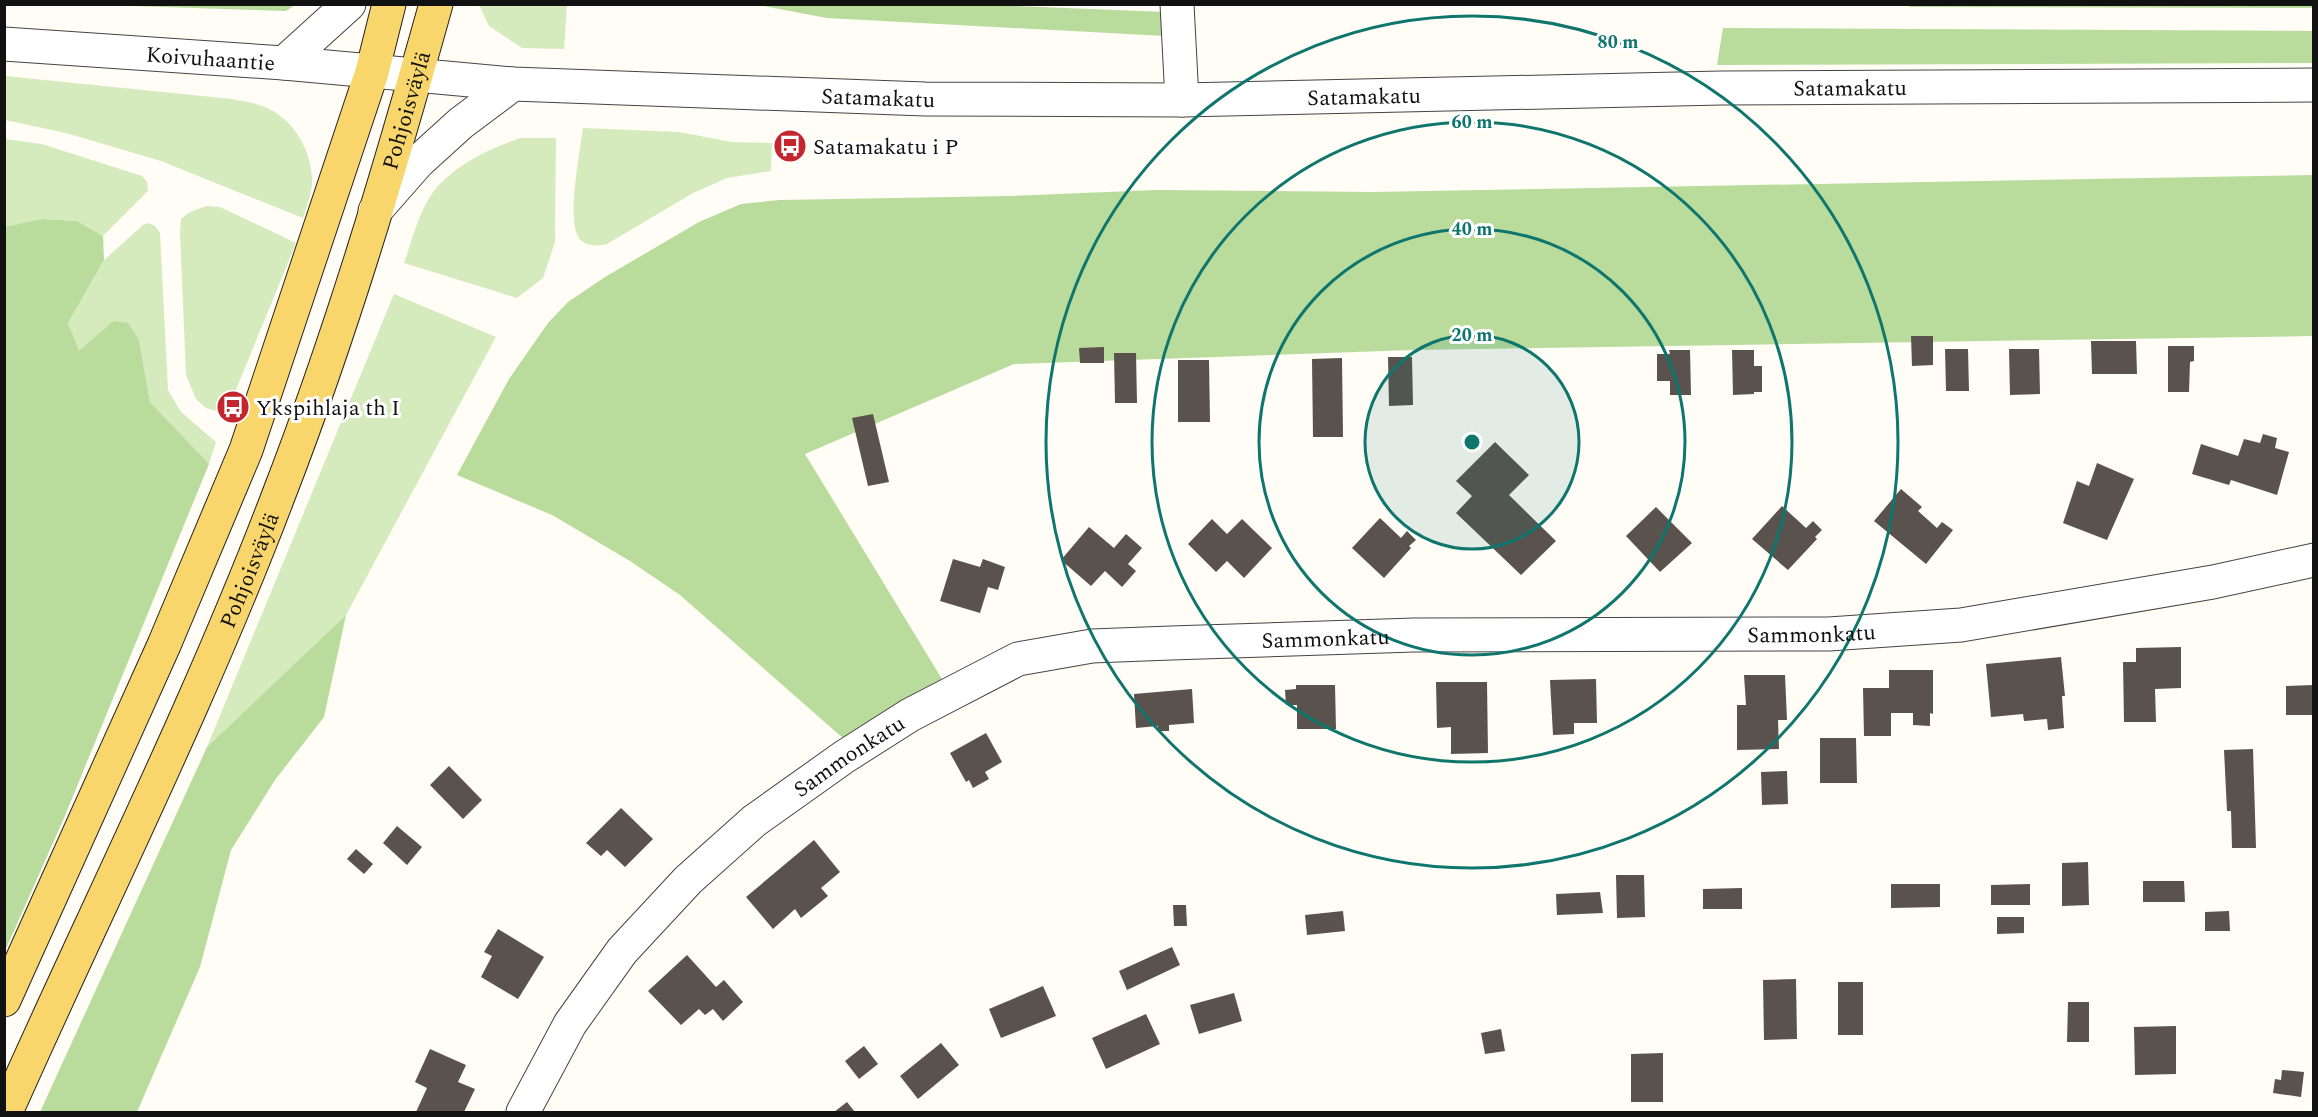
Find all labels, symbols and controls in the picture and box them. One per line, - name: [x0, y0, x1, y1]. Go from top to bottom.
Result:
- text: 80 m: [1598, 29, 1638, 56]
- street label: Koivuhaantie: [145, 39, 276, 80]
- street label: Pohjoisväylä: [374, 47, 440, 174]
- street label: Satamakatu: [1793, 72, 1907, 106]
- street label: Satamakatu: [821, 80, 935, 117]
- street label: Satamakatu: [1307, 80, 1421, 115]
- text: 60 m: [1452, 109, 1492, 136]
- bus stop icon: Satamakatu i P: [772, 128, 808, 164]
- place label: Satamakatu i P: [813, 131, 959, 164]
- text: 40 m: [1452, 216, 1492, 243]
- text: 20 m: [1452, 322, 1492, 349]
- bus stop icon: Ykspihlaja th I: [215, 389, 251, 425]
- place label: Ykspihlaja th I: [256, 392, 400, 425]
- centre of rings: [1462, 432, 1482, 452]
- street label: Pohjoisväylä: [212, 508, 289, 634]
- street label: Sammonkatu: [1747, 616, 1877, 652]
- street label: Sammonkatu: [1261, 621, 1390, 658]
- street label: Sammonkatu: [787, 707, 912, 806]

